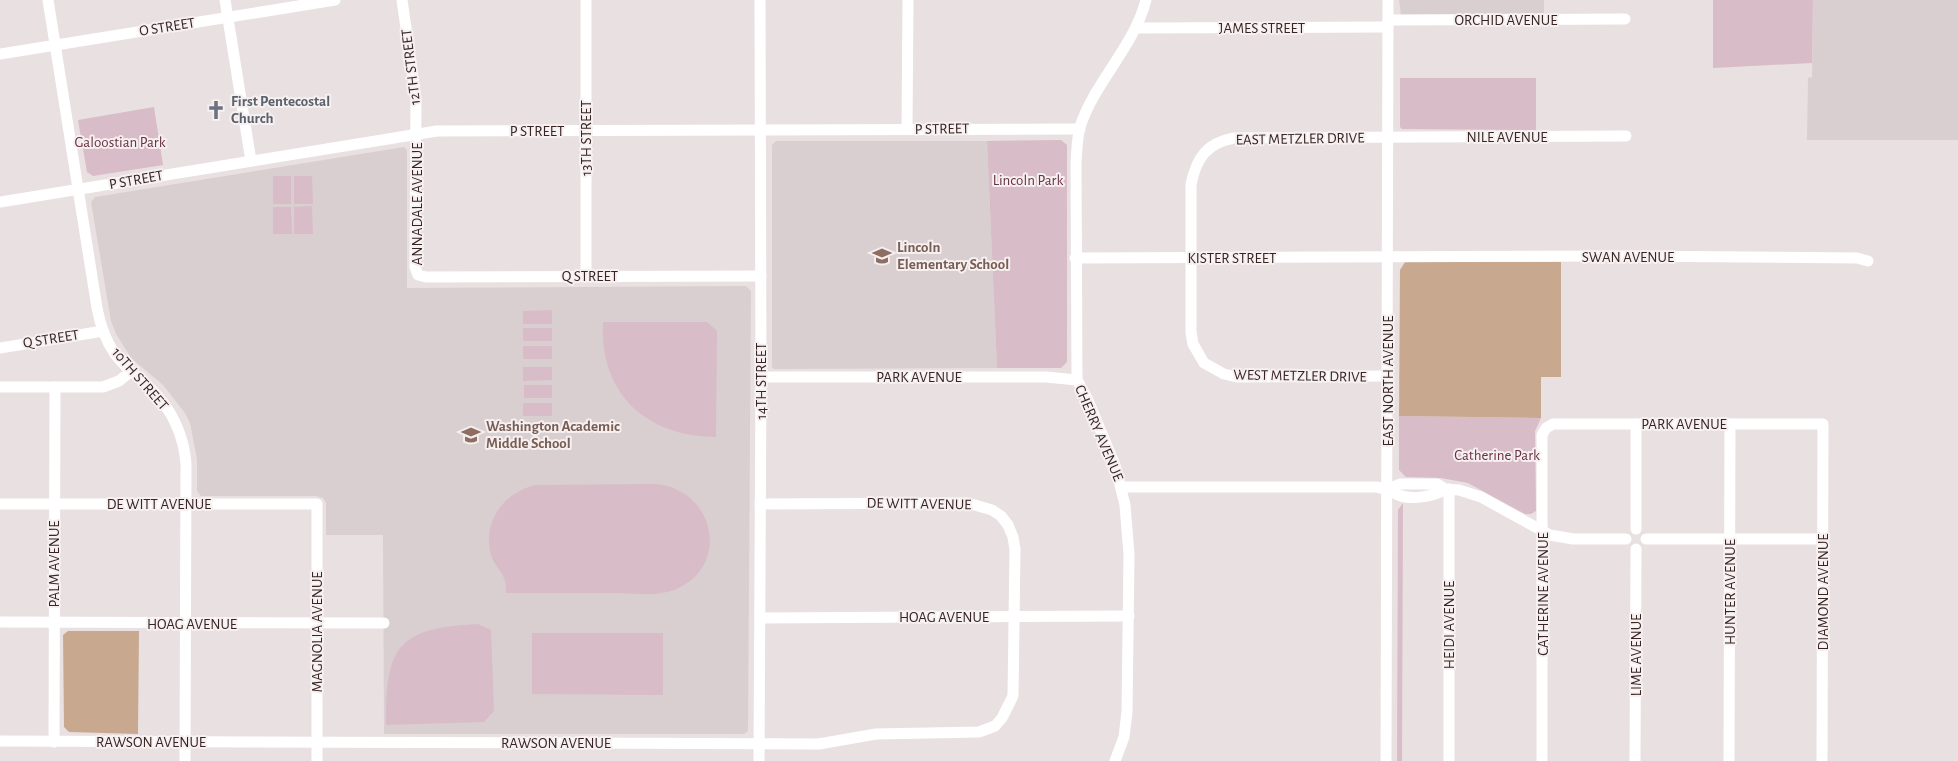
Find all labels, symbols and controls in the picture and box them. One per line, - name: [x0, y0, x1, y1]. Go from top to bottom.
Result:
- street label: ORCHID AVENUE: [1455, 13, 1557, 28]
- street label: O STREET: [138, 15, 197, 39]
- street label: JAMES STREET: [1219, 21, 1306, 36]
- street label: 12TH STREET: [399, 28, 423, 106]
- place label: First Pentecostal Church: [231, 94, 330, 126]
- church icon: First Pentecostal Church: [205, 99, 227, 121]
- street label: 13TH STREET: [579, 99, 594, 176]
- street label: P STREET: [915, 121, 970, 137]
- street label: P STREET: [510, 124, 565, 139]
- street label: EAST METZLER DRIVE: [1236, 130, 1364, 148]
- street label: NILE AVENUE: [1466, 130, 1548, 145]
- park label: Galoostian Park: [74, 135, 166, 150]
- street label: ANNADALE AVENUE: [410, 143, 425, 265]
- street label: P STREET: [108, 168, 165, 192]
- park label: Lincoln Park: [993, 173, 1063, 188]
- place label: Lincoln Elementary School: [897, 240, 1009, 272]
- school or university icon: Lincoln Elementary School: [871, 245, 893, 267]
- street label: SWAN AVENUE: [1582, 250, 1674, 265]
- street label: KISTER STREET: [1188, 251, 1277, 266]
- street label: Q STREET: [562, 269, 619, 284]
- street label: EAST NORTH AVENUE: [1381, 316, 1396, 446]
- street label: Q STREET: [22, 327, 81, 351]
- street label: 14TH STREET: [754, 342, 769, 419]
- street label: 10TH STREET: [109, 345, 172, 414]
- street label: WEST METZLER DRIVE: [1233, 367, 1367, 385]
- street label: PARK AVENUE: [876, 370, 962, 385]
- street label: CHERRY AVENUE: [1072, 383, 1126, 483]
- street label: PARK AVENUE: [1641, 417, 1727, 432]
- place label: Washington Academic Middle School: [486, 419, 620, 451]
- school or university icon: Washington Academic Middle School: [460, 424, 482, 446]
- park label: Catherine Park: [1454, 448, 1540, 463]
- street label: DE WITT AVENUE: [867, 496, 971, 512]
- street label: DE WITT AVENUE: [107, 497, 211, 512]
- street label: PALM AVENUE: [47, 520, 62, 608]
- street label: CATHERINE AVENUE: [1536, 532, 1551, 656]
- street label: DIAMOND AVENUE: [1816, 533, 1831, 651]
- street label: HUNTER AVENUE: [1723, 539, 1738, 645]
- street label: MAGNOLIA AVENUE: [310, 571, 325, 693]
- street label: HEIDI AVENUE: [1442, 581, 1457, 669]
- street label: HOAG AVENUE: [899, 610, 989, 625]
- street label: LIME AVENUE: [1629, 614, 1644, 696]
- street label: HOAG AVENUE: [147, 617, 237, 632]
- street label: RAWSON AVENUE: [96, 735, 206, 750]
- street label: RAWSON AVENUE: [501, 736, 611, 751]

